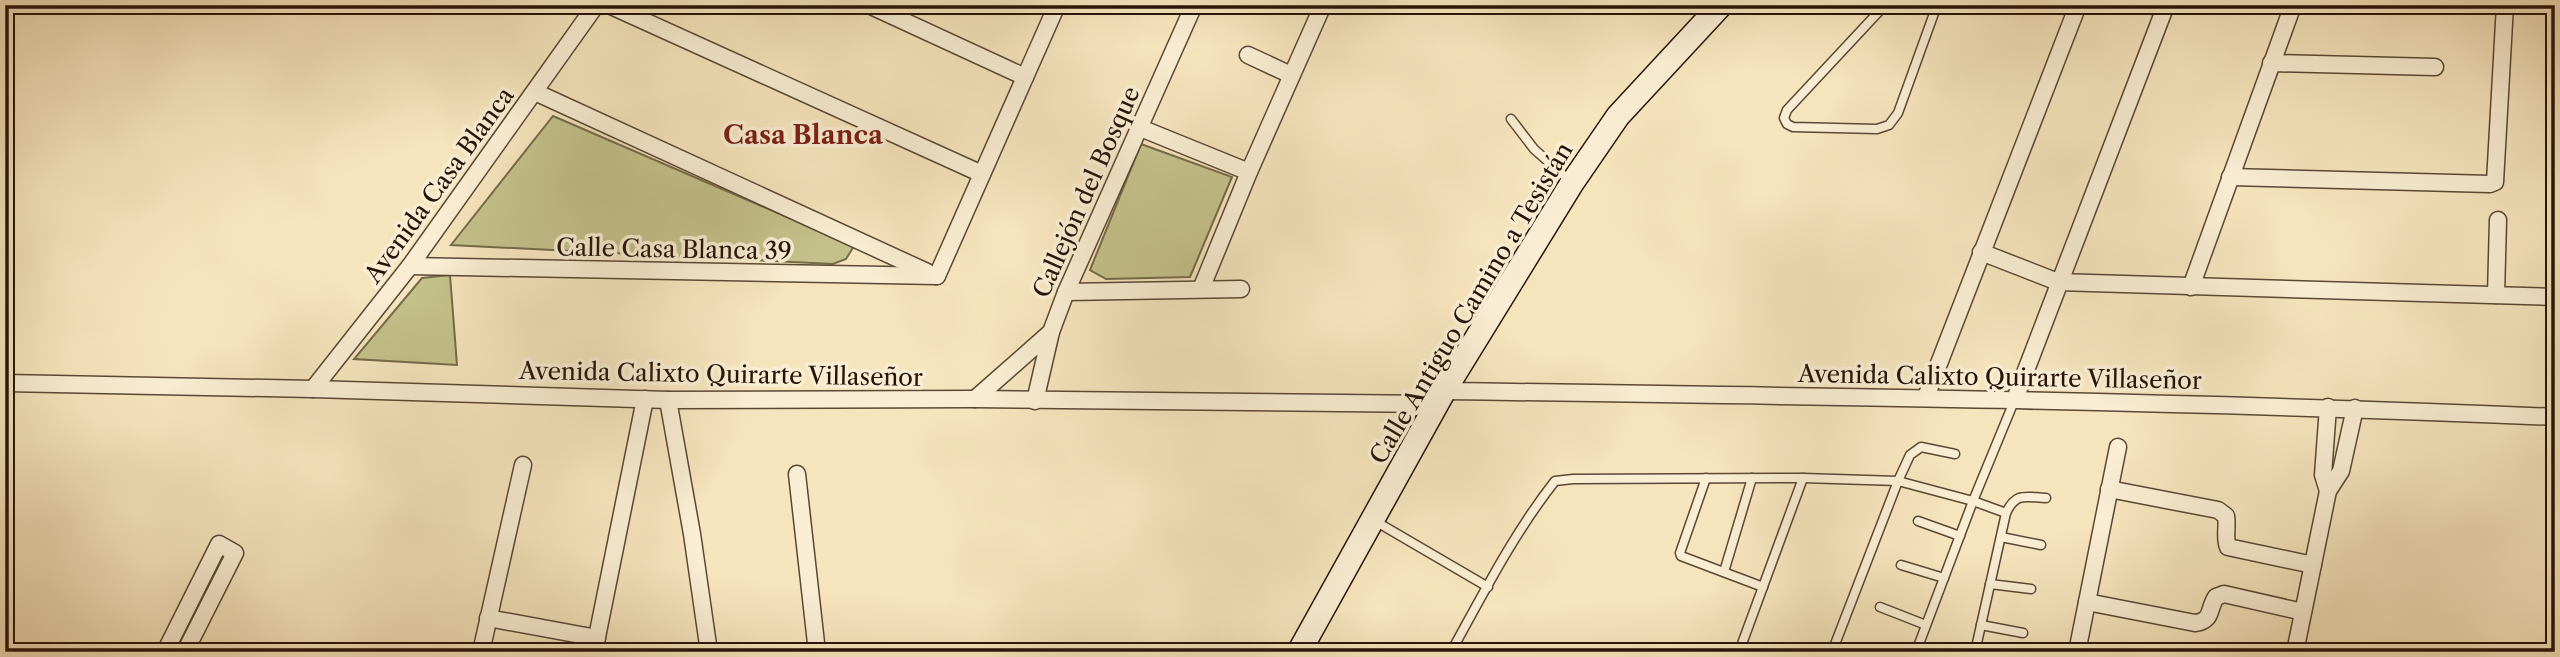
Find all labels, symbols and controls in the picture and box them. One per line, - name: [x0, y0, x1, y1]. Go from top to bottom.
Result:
- street label: Avenida Casa Blanca: [358, 81, 520, 289]
- street label: Callejón del Bosque: [1026, 82, 1146, 302]
- district label: Casa Blanca: [723, 119, 884, 151]
- street label: Calle Antiguo Camino a Tesistán: [1363, 137, 1579, 469]
- street label: Calle Casa Blanca 39: [556, 232, 792, 266]
- street label: Avenida Calixto Quirarte Villaseñor: [518, 356, 923, 392]
- street label: Avenida Calixto Quirarte Villaseñor: [1797, 359, 2202, 395]

